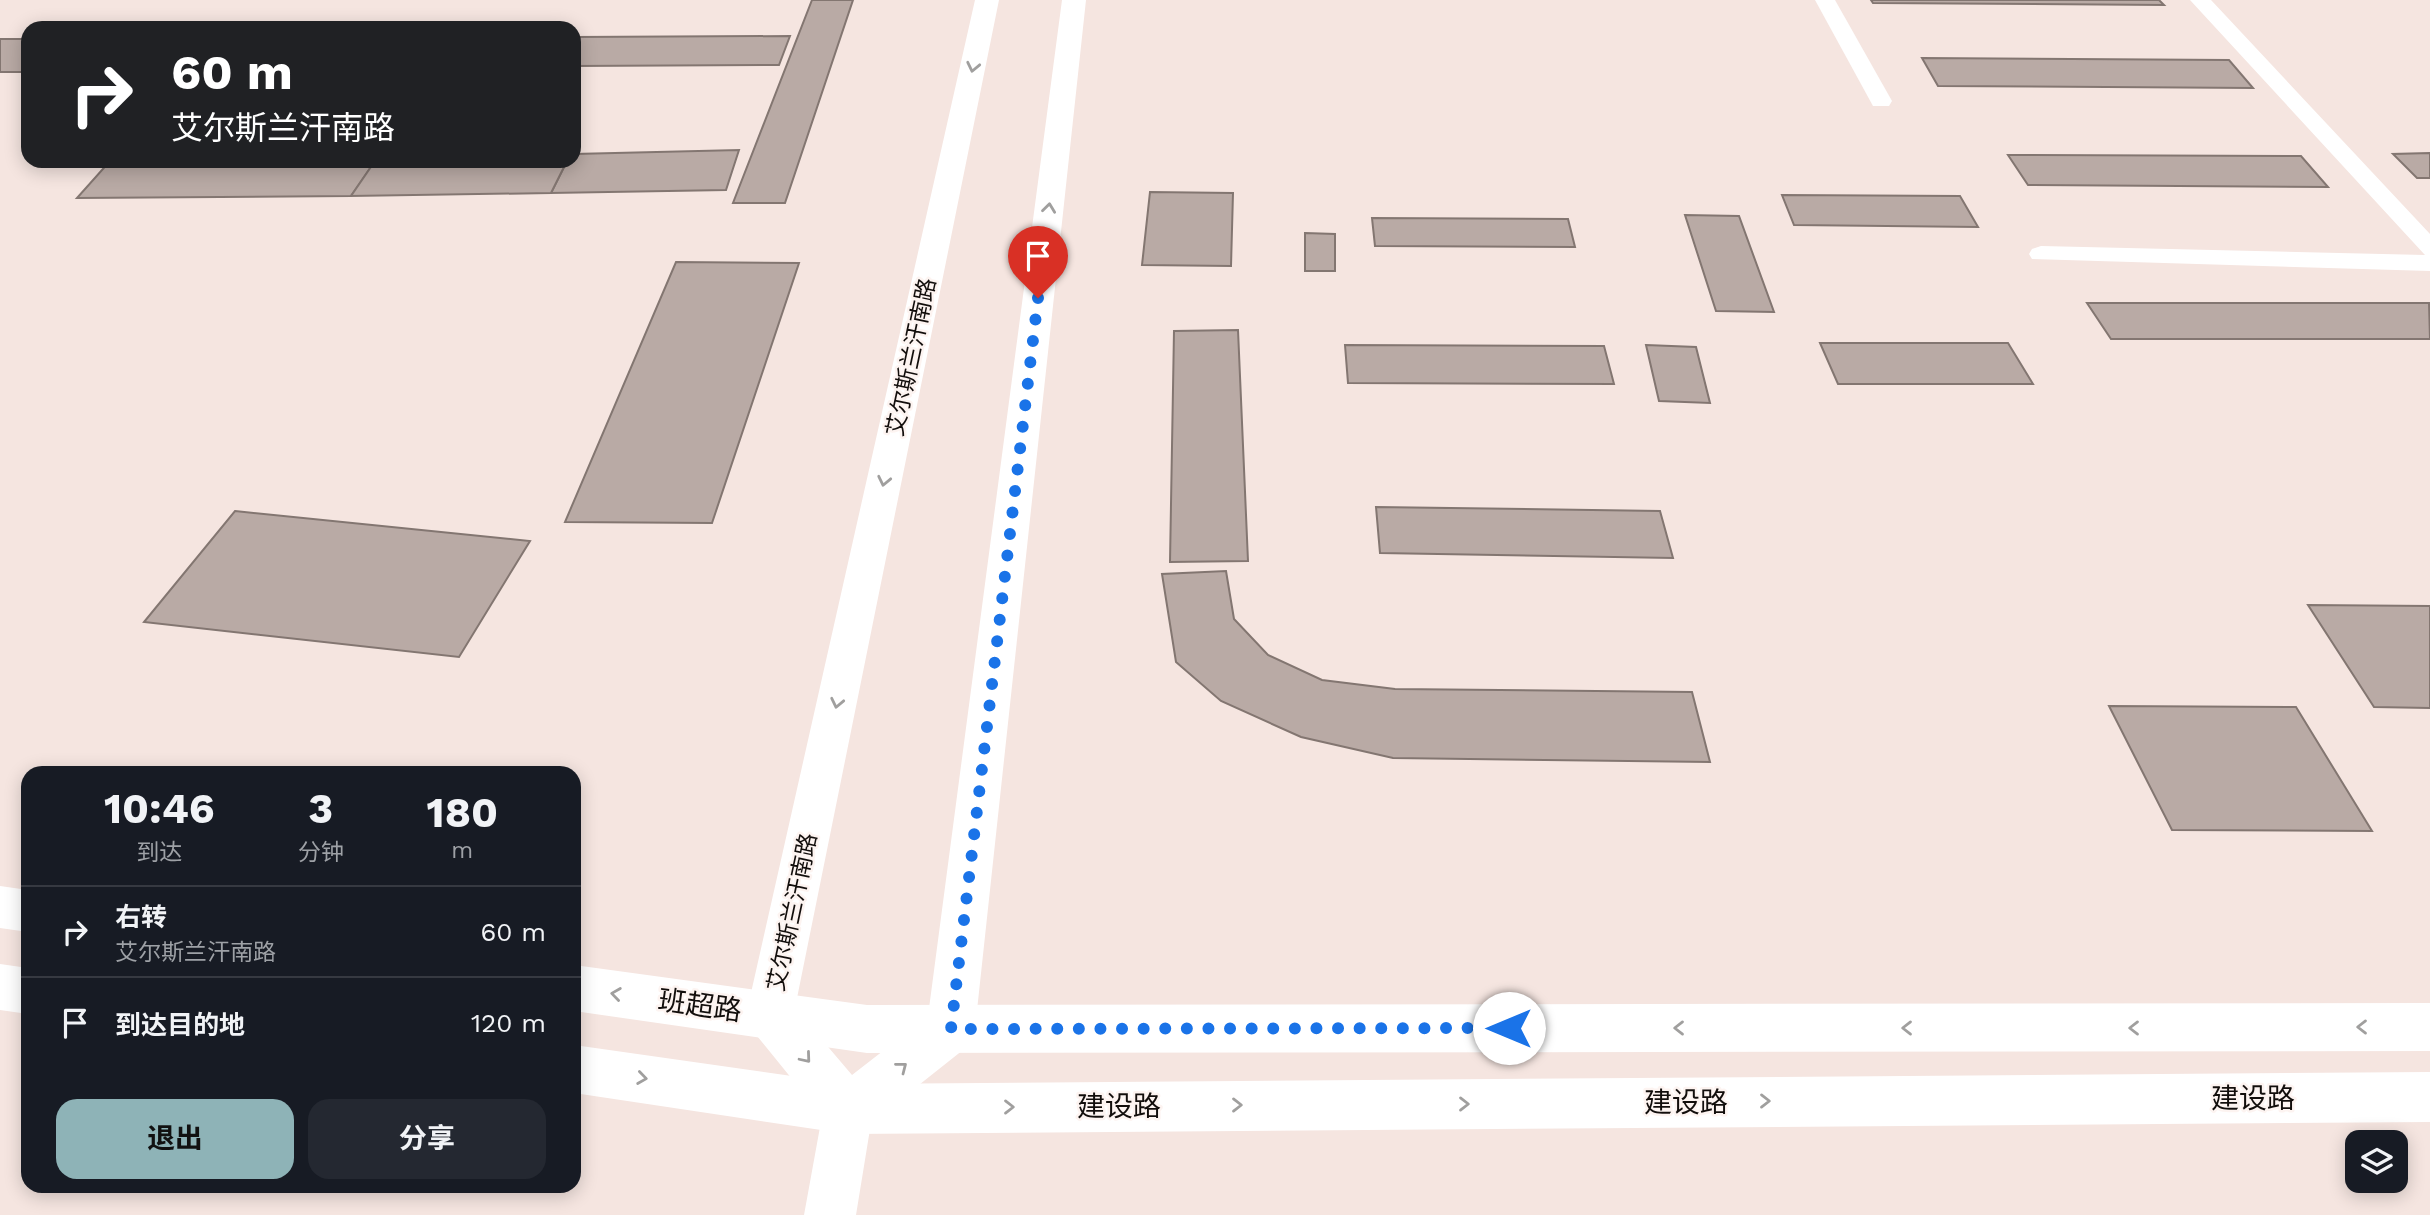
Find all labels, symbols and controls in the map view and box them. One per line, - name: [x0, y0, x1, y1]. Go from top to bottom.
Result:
- text: 60 m: [171, 43, 293, 101]
- icon: right: [56, 49, 147, 140]
- one-way arrow: [967, 61, 981, 73]
- text: 艾尔斯兰汗南路: [171, 109, 395, 147]
- one-way arrow: [1041, 202, 1056, 213]
- pin: [1008, 226, 1068, 298]
- icon: arrive: [1019, 237, 1057, 275]
- street label: 艾尔斯兰汗南路: [882, 276, 941, 439]
- one-way arrow: [878, 475, 893, 487]
- one-way arrow: [830, 697, 845, 709]
- text: 10:46: [104, 784, 215, 833]
- text: 3: [308, 784, 333, 833]
- text: 180: [427, 788, 498, 837]
- street label: 艾尔斯兰汗南路: [763, 831, 822, 994]
- text: m: [451, 837, 473, 864]
- text: 到达: [136, 839, 182, 866]
- text: 分钟: [298, 839, 344, 866]
- text: 右转: [115, 902, 167, 932]
- icon: right: [56, 913, 94, 951]
- text: 60 m: [480, 917, 546, 947]
- text: 艾尔斯兰汗南路: [115, 939, 276, 966]
- street label: 班超路: [656, 983, 744, 1028]
- one-way arrow: [610, 986, 622, 1001]
- position arrow: [1472, 991, 1546, 1065]
- icon: arrive: [56, 1004, 94, 1042]
- text: 120 m: [471, 1008, 546, 1038]
- text: 到达目的地: [115, 1010, 245, 1040]
- one-way arrow: [2356, 1019, 2367, 1035]
- one-way arrow: [1674, 1020, 1684, 1036]
- one-way arrow: [1901, 1020, 1912, 1036]
- one-way arrow: [2129, 1020, 2139, 1036]
- one-way arrow: [798, 1050, 810, 1063]
- one-way arrow: [894, 1063, 907, 1075]
- one-way arrow: [636, 1071, 647, 1086]
- street label: 建设路: [2211, 1082, 2295, 1115]
- street label: 建设路: [1644, 1086, 1728, 1119]
- street label: 建设路: [1077, 1090, 1161, 1123]
- one-way arrow: [1760, 1094, 1771, 1109]
- one-way arrow: [1460, 1096, 1470, 1112]
- one-way arrow: [1232, 1097, 1243, 1113]
- button: 退出: [56, 1099, 294, 1179]
- button: 分享: [308, 1099, 546, 1179]
- one-way arrow: [1005, 1099, 1015, 1115]
- map controls: [2345, 1130, 2408, 1193]
- button: layers: [2345, 1130, 2408, 1193]

